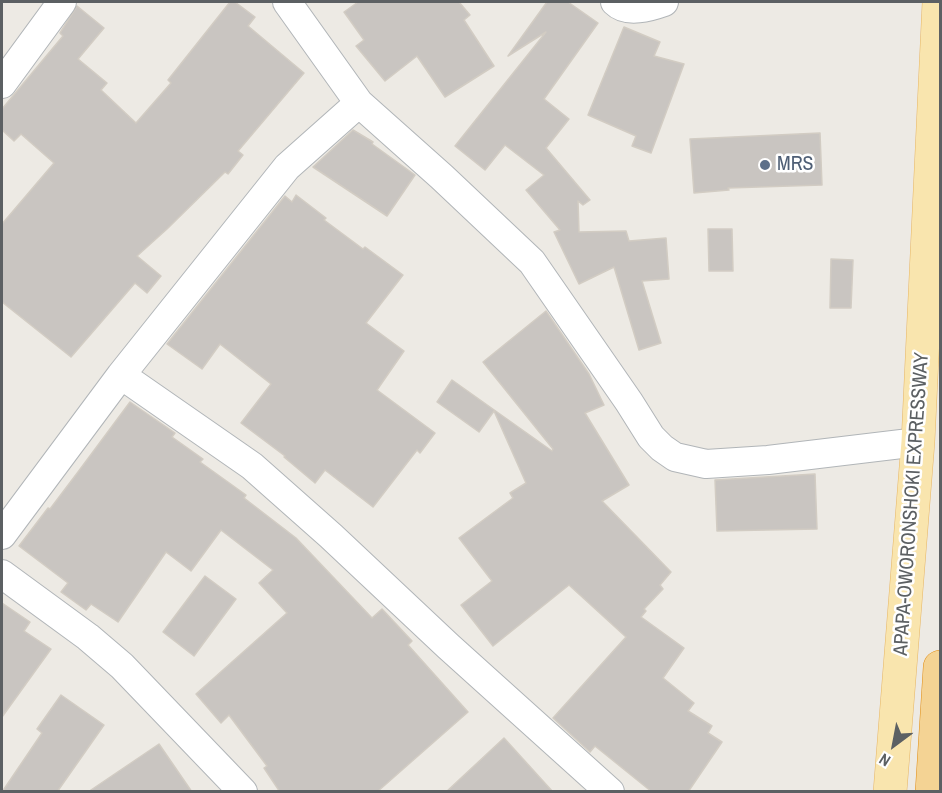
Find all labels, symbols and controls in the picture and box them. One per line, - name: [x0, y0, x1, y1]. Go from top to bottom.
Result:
- place label: MRS: [777, 153, 813, 177]
- marker: MRS: [758, 158, 772, 172]
- street label: APAPA-OWORONSHOKI EXPRESSWAY: [889, 352, 935, 656]
- north arrow: [864, 715, 924, 775]
- text: N: [875, 748, 894, 772]

